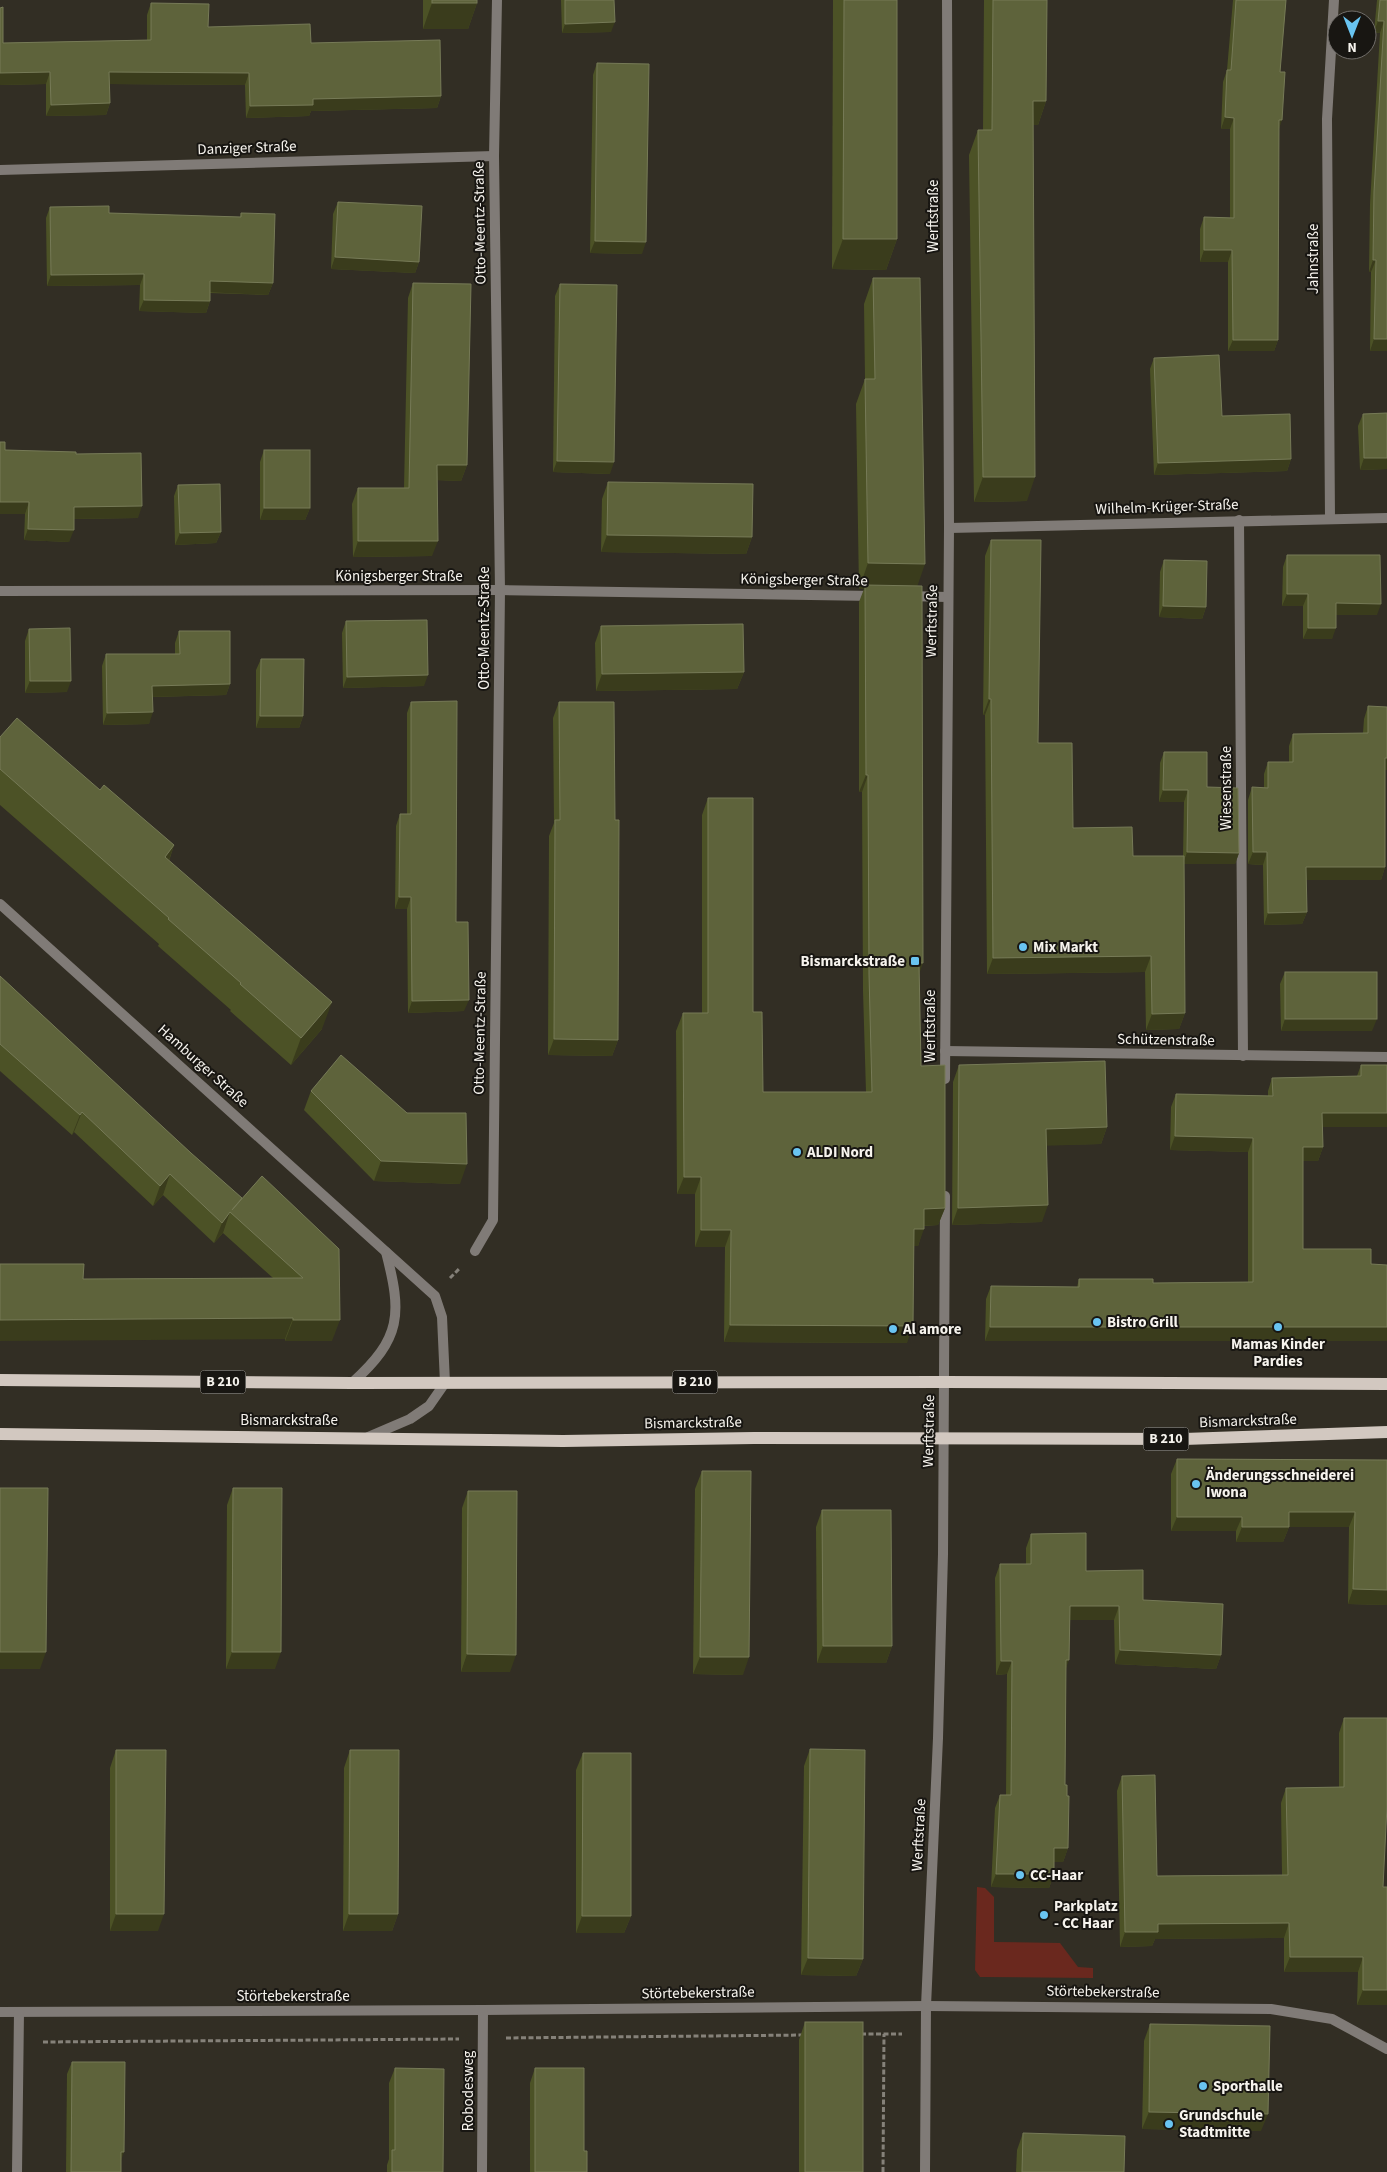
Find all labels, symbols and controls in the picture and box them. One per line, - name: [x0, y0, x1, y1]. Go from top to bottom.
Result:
- north arrow: [1327, 10, 1377, 60]
- text: N: [1347, 37, 1357, 57]
- street label: Danziger Straße: [197, 136, 297, 160]
- street label: Otto-Meentz-Straße: [468, 161, 492, 285]
- street label: Werftstraße: [923, 180, 944, 252]
- street label: Jahnstraße: [1303, 224, 1324, 294]
- street label: Wilhelm-Krüger-Straße: [1095, 494, 1239, 520]
- street label: Königsberger Straße: [335, 566, 463, 587]
- street label: Otto-Meentz-Straße: [474, 566, 495, 690]
- street label: Königsberger Straße: [740, 568, 868, 592]
- street label: Werftstraße: [921, 584, 943, 658]
- street label: Wiesenstraße: [1216, 746, 1237, 830]
- place label: Mix Markt: [1033, 937, 1098, 958]
- marker: Mix Markt: [1017, 941, 1029, 953]
- place label: Bismarckstraße: [801, 951, 905, 972]
- marker: Bismarckstraße: [909, 955, 921, 967]
- street label: Otto-Meentz-Straße: [468, 971, 492, 1095]
- street label: Werftstraße: [920, 990, 941, 1062]
- street label: Hamburger Straße: [153, 1020, 253, 1112]
- street label: Schützenstraße: [1117, 1029, 1215, 1051]
- place label: ALDI Nord: [806, 1142, 873, 1163]
- marker: ALDI Nord: [791, 1146, 803, 1158]
- place label: Bistro Grill: [1107, 1312, 1178, 1333]
- marker: Bistro Grill: [1091, 1316, 1103, 1328]
- place label: Al amore: [902, 1319, 962, 1340]
- marker: Mamas Kinder Pardies: [1272, 1321, 1284, 1333]
- marker: Al amore: [887, 1323, 899, 1335]
- place label: Mamas Kinder Pardies: [1231, 1334, 1325, 1372]
- road number: B 210: [200, 1370, 246, 1394]
- road number: B 210: [672, 1370, 718, 1394]
- street label: Werftstraße: [918, 1394, 940, 1468]
- street label: Bismarckstraße: [1199, 1409, 1297, 1433]
- street label: Bismarckstraße: [240, 1410, 338, 1431]
- street label: Bismarckstraße: [644, 1412, 742, 1434]
- road number: B 210: [1144, 1428, 1188, 1450]
- place label: Änderungsschneiderei Iwona: [1205, 1465, 1354, 1503]
- marker: Änderungsschneiderei Iwona: [1190, 1478, 1202, 1490]
- street label: Werftstraße: [907, 1798, 931, 1872]
- place label: CC-Haar: [1030, 1865, 1083, 1886]
- marker: CC-Haar: [1014, 1869, 1026, 1881]
- place label: Parkplatz - CC Haar: [1054, 1896, 1118, 1934]
- marker: Parkplatz - CC Haar: [1038, 1909, 1050, 1921]
- street label: Störtebekerstraße: [1046, 1981, 1160, 2003]
- street label: Störtebekerstraße: [641, 1982, 755, 2004]
- street label: Störtebekerstraße: [236, 1986, 350, 2007]
- street label: Robodesweg: [458, 2050, 479, 2131]
- place label: Sporthalle: [1213, 2076, 1283, 2097]
- marker: Sporthalle: [1197, 2080, 1209, 2092]
- place label: Grundschule Stadtmitte: [1179, 2105, 1263, 2143]
- marker: Grundschule Stadtmitte: [1163, 2118, 1175, 2130]

